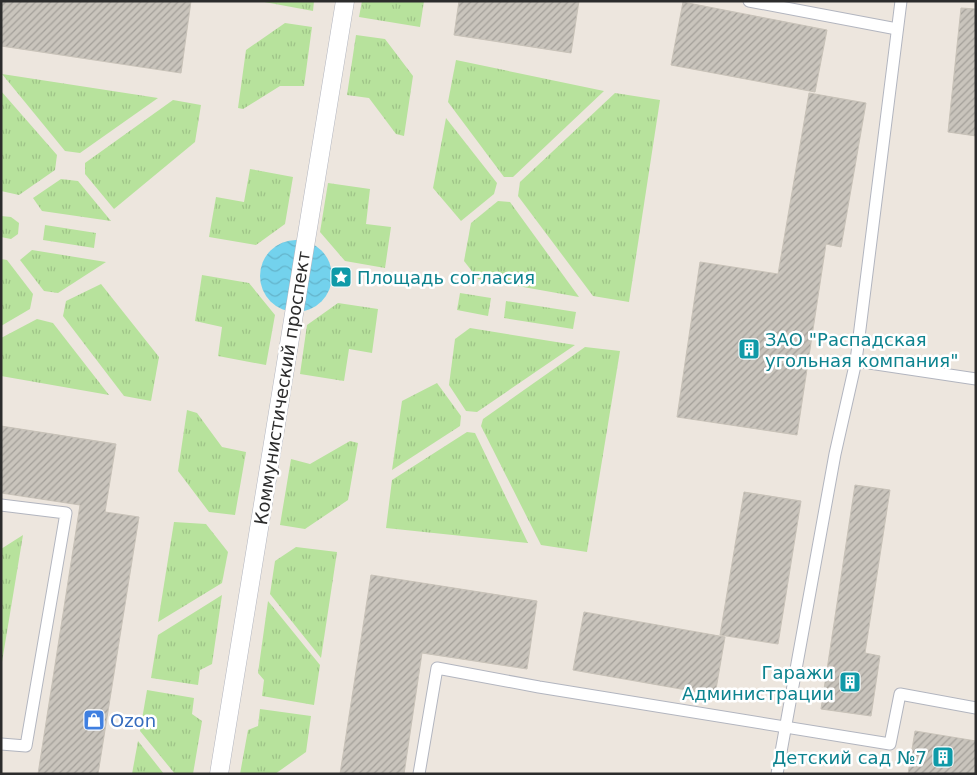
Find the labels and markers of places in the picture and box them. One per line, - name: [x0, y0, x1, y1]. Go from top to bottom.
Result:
- place icon: Площадь согласия: [329, 265, 353, 289]
- place label: Площадь согласия: [357, 267, 535, 288]
- place label: ЗАО "Распадская угольная компания": [765, 329, 958, 371]
- building icon: ЗАО "Распадская угольная компания": [737, 337, 761, 361]
- place label: Гаражи Администрации: [682, 662, 834, 704]
- building icon: Гаражи Администрации: [838, 670, 862, 694]
- shop icon: Ozon: [82, 708, 106, 732]
- place label: Ozon: [110, 710, 156, 731]
- building icon: Детский сад №7: [931, 745, 955, 769]
- place label: Детский сад №7: [772, 747, 927, 768]

